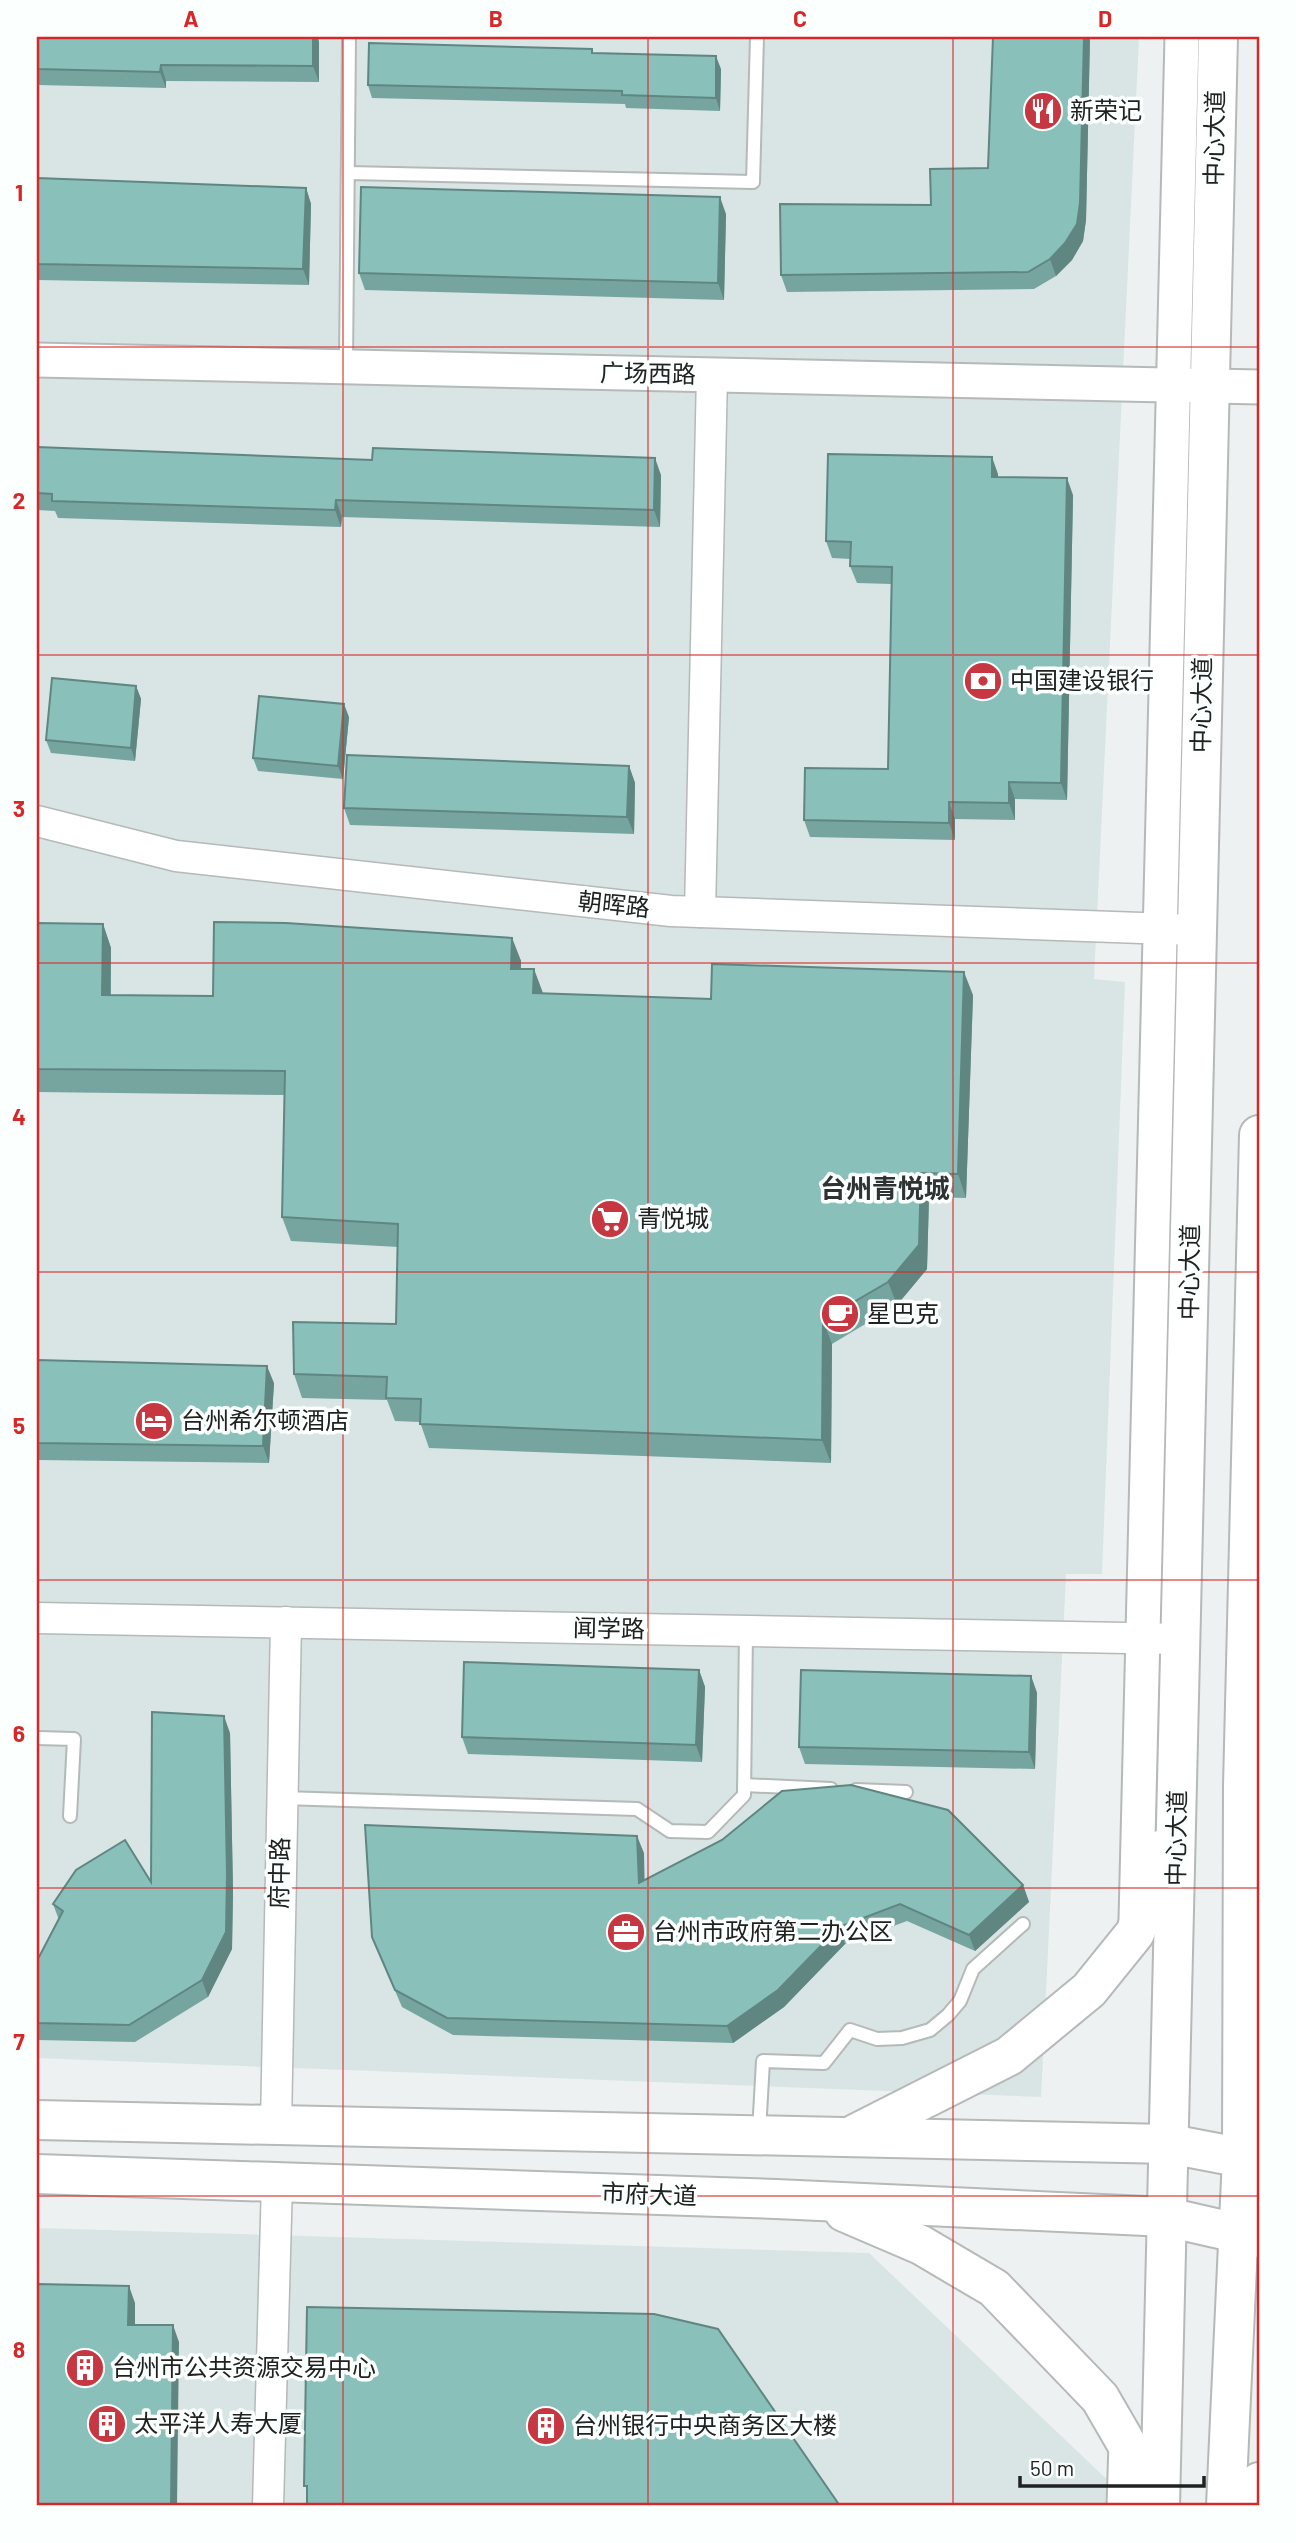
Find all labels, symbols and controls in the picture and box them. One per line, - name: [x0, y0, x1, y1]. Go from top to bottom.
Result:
- text: A: [183, 4, 199, 32]
- text: B: [489, 4, 503, 32]
- text: C: [793, 4, 807, 32]
- text: D: [1098, 4, 1112, 32]
- restaurant icon: 新荣记: [1022, 90, 1064, 132]
- street label: 中心大道: [1198, 90, 1229, 186]
- place label: 新荣记: [1070, 95, 1142, 124]
- text: 1: [15, 178, 23, 206]
- street label: 广场西路: [600, 357, 696, 388]
- text: 2: [13, 486, 25, 514]
- street label: 中心大道: [1185, 657, 1216, 753]
- bank icon: 中国建设银行: [962, 660, 1004, 702]
- place label: 中国建设银行: [1010, 665, 1154, 694]
- text: 3: [13, 794, 25, 822]
- street label: 朝晖路: [577, 885, 651, 922]
- text: 4: [12, 1102, 26, 1130]
- district label: 台州青悦城: [820, 1172, 950, 1203]
- supermarket icon: 青悦城: [589, 1198, 631, 1240]
- place label: 青悦城: [637, 1203, 709, 1232]
- street label: 中心大道: [1173, 1224, 1204, 1320]
- cafe icon: 星巴克: [819, 1293, 861, 1335]
- place label: 星巴克: [867, 1298, 939, 1327]
- hotel icon: 台州希尔顿酒店: [133, 1400, 175, 1442]
- place label: 台州希尔顿酒店: [181, 1405, 349, 1434]
- text: 5: [13, 1411, 25, 1439]
- street label: 闻学路: [573, 1612, 645, 1643]
- text: 6: [13, 1719, 25, 1747]
- street label: 中心大道: [1160, 1790, 1191, 1886]
- street label: 府中路: [263, 1837, 294, 1909]
- office icon: 台州市政府第二办公区: [605, 1911, 647, 1953]
- place label: 台州市政府第二办公区: [653, 1916, 893, 1945]
- text: 7: [13, 2027, 25, 2055]
- street label: 市府大道: [601, 2177, 698, 2210]
- text: 8: [13, 2335, 25, 2363]
- building icon: 台州市公共资源交易中心: [64, 2347, 106, 2389]
- place label: 台州市公共资源交易中心: [112, 2352, 376, 2381]
- building icon: 太平洋人寿大厦: [86, 2403, 128, 2445]
- building icon: 台州银行中央商务区大楼: [525, 2405, 567, 2447]
- place label: 太平洋人寿大厦: [134, 2408, 302, 2437]
- place label: 台州银行中央商务区大楼: [573, 2410, 837, 2439]
- scale bar: [1020, 2445, 1203, 2489]
- text: 50 m: [1030, 2455, 1074, 2480]

